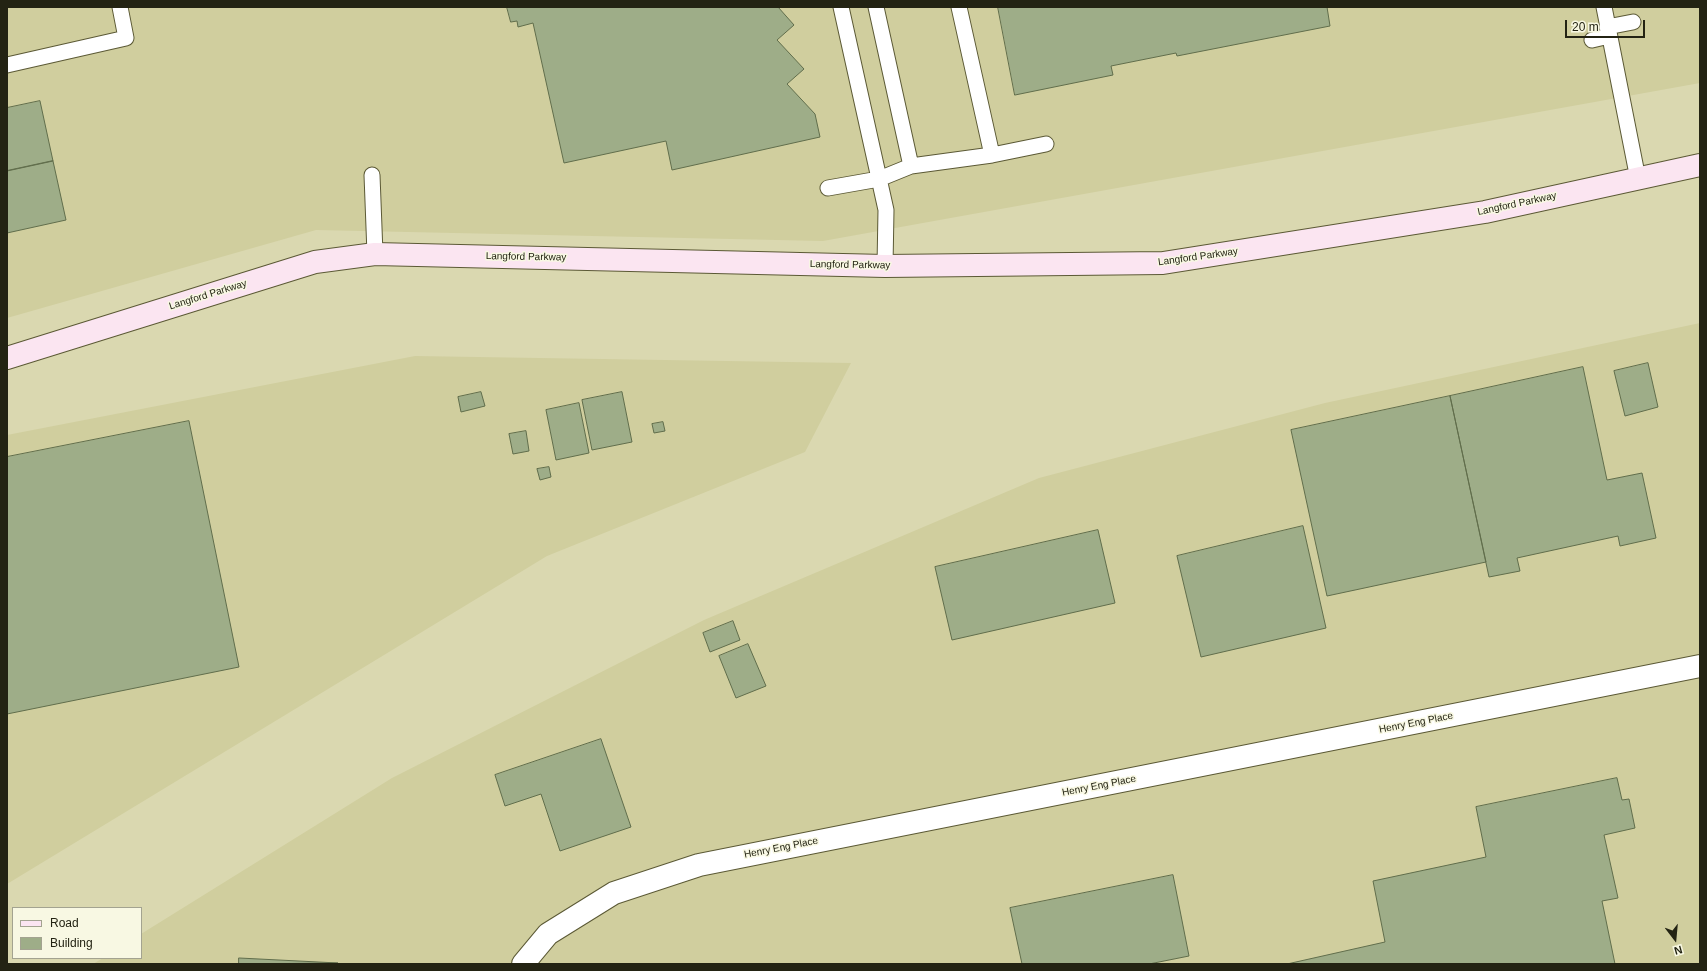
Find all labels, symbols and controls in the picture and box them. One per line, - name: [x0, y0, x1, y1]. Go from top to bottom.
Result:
- scale bar: [1567, 12, 1647, 38]
- text: 20 m: [1572, 20, 1599, 34]
- street label: Langford Parkway: [1476, 190, 1558, 218]
- street label: Langford Parkway: [1157, 245, 1239, 269]
- street label: Langford Parkway: [486, 250, 566, 264]
- street label: Langford Parkway: [810, 258, 890, 272]
- street label: Langford Parkway: [168, 277, 248, 313]
- street label: Henry Eng Place: [1378, 710, 1454, 736]
- street label: Henry Eng Place: [1061, 773, 1137, 799]
- street label: Henry Eng Place: [743, 835, 819, 861]
- legend: [12, 907, 142, 959]
- text: Road: [50, 916, 79, 930]
- north arrow: [1655, 919, 1695, 959]
- text: Building: [50, 936, 93, 950]
- text: N: [1673, 944, 1684, 957]

